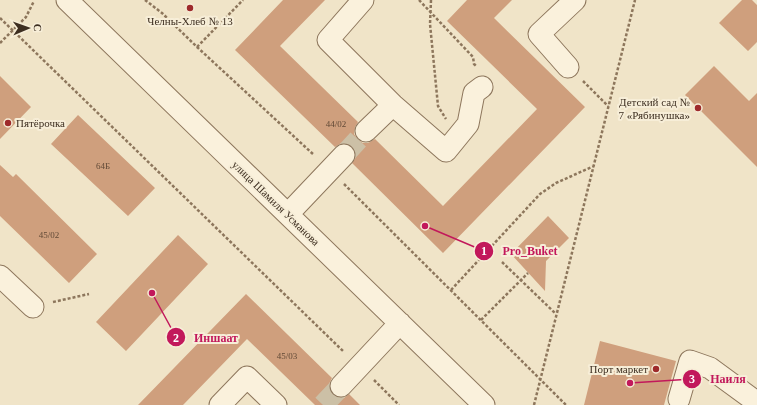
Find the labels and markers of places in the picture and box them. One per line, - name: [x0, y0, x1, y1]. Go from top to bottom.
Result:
- marker: Челны-Хлеб № 13: [185, 3, 195, 13]
- place label: Челны-Хлеб № 13: [147, 15, 233, 27]
- place label: Детский сад № 7 «Рябинушка»: [619, 96, 691, 121]
- marker: Детский сад № 7 «Рябинушка»: [693, 103, 703, 113]
- place label: Пятёрочка: [16, 117, 65, 129]
- marker: Пятёрочка: [3, 118, 13, 128]
- callout: Pro_Buket: [474, 239, 565, 263]
- callout: Иншаат: [166, 325, 246, 349]
- place label: Порт маркет: [590, 363, 648, 375]
- marker: Порт маркет: [651, 364, 661, 374]
- callout: Наиля: [682, 367, 753, 391]

